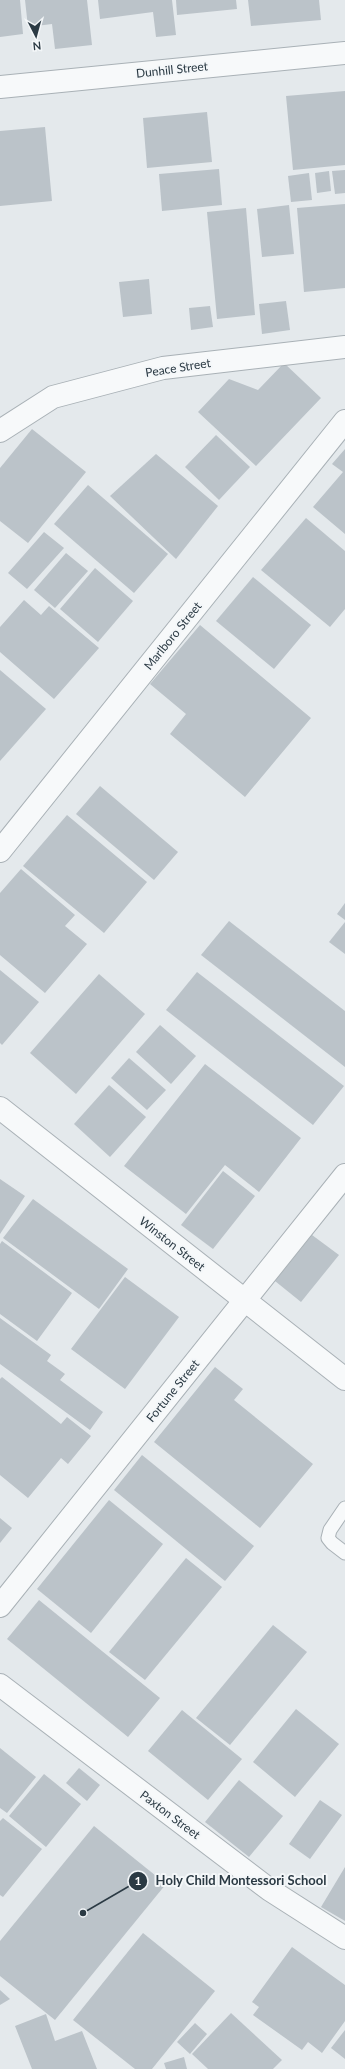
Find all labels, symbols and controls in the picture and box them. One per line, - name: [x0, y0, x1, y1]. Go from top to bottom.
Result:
- north arrow: [16, 16, 56, 56]
- text: N: [32, 40, 42, 53]
- street label: Dunhill Street: [135, 58, 209, 81]
- street label: Peace Street: [144, 355, 212, 380]
- street label: Marlboro Street: [141, 598, 205, 673]
- street label: Winston Street: [136, 1213, 209, 1274]
- street label: Fortune Street: [143, 1356, 203, 1425]
- street label: Paxton Street: [137, 1787, 204, 1842]
- callout: Holy Child Montessori School: [128, 1868, 335, 1893]
- text: Holy Child Montessori School: [156, 1872, 326, 1888]
- text: 1: [135, 1873, 142, 1888]

